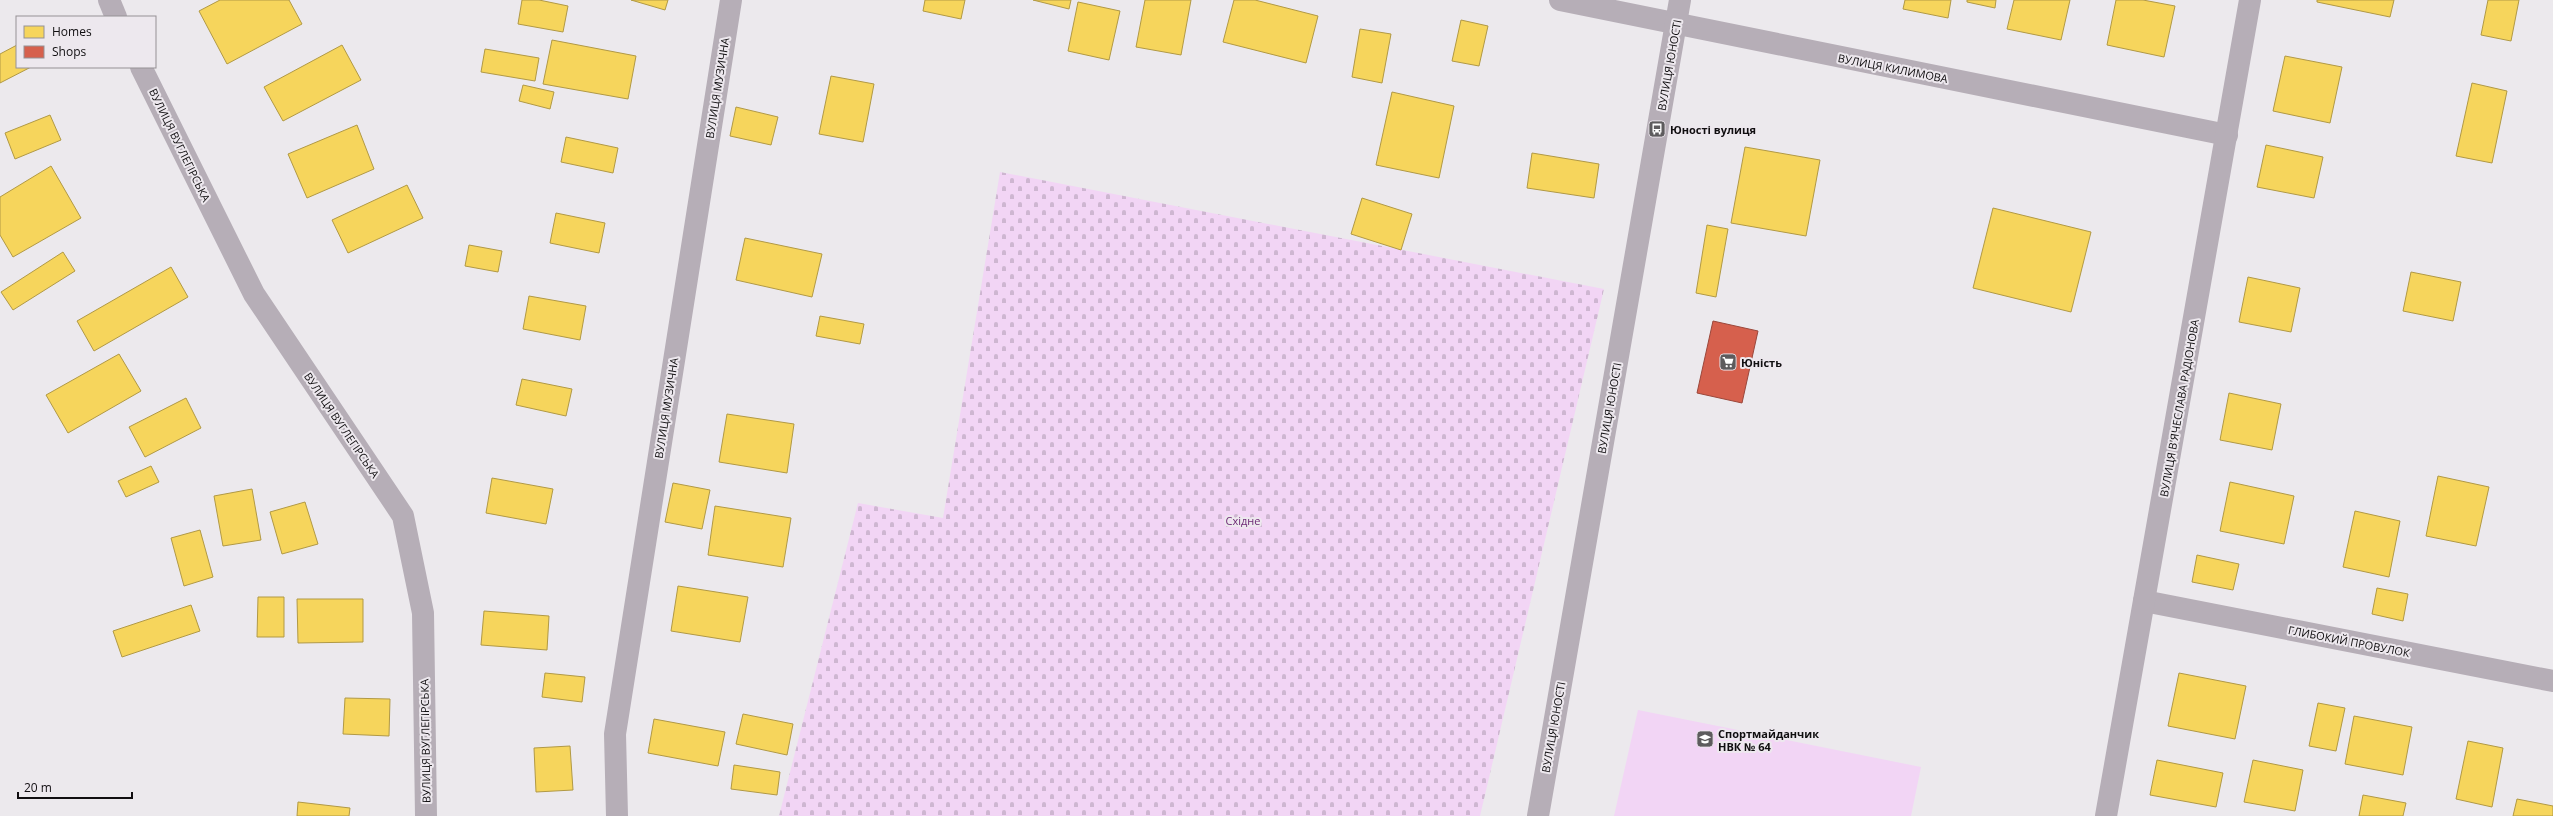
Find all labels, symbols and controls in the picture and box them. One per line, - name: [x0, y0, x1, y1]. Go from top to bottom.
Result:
- legend: [16, 16, 156, 68]
- street label: ВУЛИЦЯ ЮНОСТІ: [1654, 18, 1684, 112]
- text: Homes: [52, 23, 92, 40]
- street label: ВУЛИЦЯ МУЗИЧНА: [702, 36, 732, 140]
- text: Shops: [52, 43, 87, 60]
- street label: ВУЛИЦЯ КИЛИМОВА: [1837, 50, 1949, 86]
- street label: ВУЛИЦЯ ВУГЛЕГІРСЬКА: [146, 86, 214, 204]
- bus stop icon: Юності вулиця: [1647, 119, 1667, 139]
- place label: Юності вулиця: [1670, 122, 1756, 137]
- street label: ВУЛИЦЯ В'ЯЧЕСЛАВА РАДІОНОВА: [2156, 318, 2202, 498]
- supermarket icon: Юність: [1718, 352, 1738, 372]
- place label: Юність: [1741, 355, 1782, 370]
- street label: ВУЛИЦЯ МУЗИЧНА: [651, 356, 681, 460]
- street label: ВУЛИЦЯ ЮНОСТІ: [1594, 361, 1624, 455]
- street label: ВУЛИЦЯ ВУГЛЕГІРСЬКА: [301, 369, 383, 481]
- park label: Східне: [1226, 513, 1260, 528]
- street label: ГЛИБОКИЙ ПРОВУЛОК: [2287, 622, 2411, 660]
- street label: ВУЛИЦЯ ВУГЛЕГІРСЬКА: [416, 679, 434, 803]
- street label: ВУЛИЦЯ ЮНОСТІ: [1538, 680, 1568, 774]
- place label: Спортмайданчик НВК № 64: [1718, 726, 1819, 754]
- school or university icon: Спортмайданчик НВК № 64: [1695, 729, 1715, 749]
- scale bar: [18, 774, 132, 800]
- text: 20 m: [24, 779, 52, 796]

